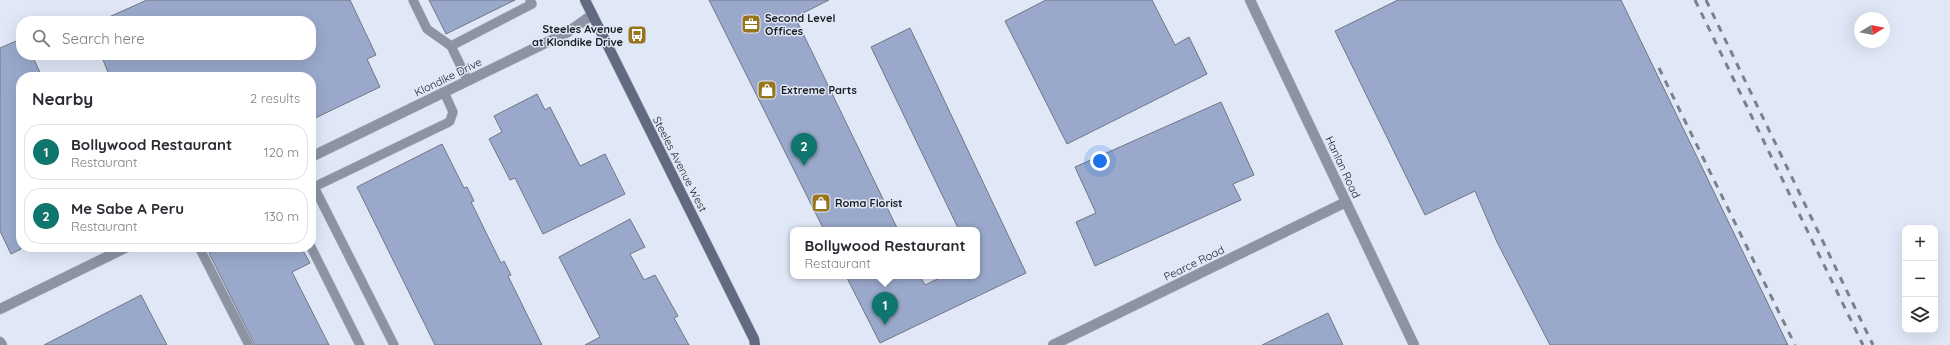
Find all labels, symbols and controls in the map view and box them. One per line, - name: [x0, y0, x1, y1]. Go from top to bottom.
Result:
- place label: Second Level Offices: [765, 11, 835, 38]
- north arrow: [1854, 12, 1890, 48]
- office icon: Second Level Offices: [740, 13, 762, 35]
- search box: [16, 16, 316, 60]
- place label: Steeles Avenue at Klondike Drive: [532, 22, 624, 49]
- bus stop icon: Steeles Avenue at Klondike Drive: [626, 24, 648, 46]
- icon: search: [30, 27, 52, 49]
- text: Search here: [62, 29, 145, 48]
- street label: Klondike Drive: [412, 55, 484, 99]
- shop icon: Extreme Parts: [756, 79, 778, 101]
- place label: Extreme Parts: [781, 83, 857, 97]
- text: Nearby: [32, 88, 93, 109]
- text: 2 results: [250, 90, 300, 106]
- street label: Steeles Avenue West: [650, 114, 710, 214]
- pin: 2: [791, 133, 817, 166]
- street label: Hanlan Road: [1323, 134, 1363, 200]
- text: Bollywood Restaurant: [71, 135, 232, 154]
- text: 1: [43, 144, 49, 160]
- text: 120 m: [264, 144, 299, 160]
- your location: [1090, 151, 1110, 171]
- text: Restaurant: [71, 154, 137, 170]
- shop icon: Roma Florist: [810, 192, 832, 214]
- place label: Roma Florist: [835, 196, 903, 210]
- text: Me Sabe A Peru: [71, 199, 184, 218]
- text: 2: [42, 208, 50, 224]
- text: 130 m: [264, 208, 299, 224]
- text: Restaurant: [71, 218, 137, 234]
- map controls: [1902, 225, 1938, 333]
- button: +: [1902, 225, 1938, 261]
- popup: [790, 227, 980, 279]
- text: Bollywood Restaurant: [804, 236, 966, 255]
- street label: Pearce Road: [1161, 242, 1227, 284]
- text: Restaurant: [804, 255, 871, 271]
- button: −: [1902, 261, 1938, 297]
- pin: 1: [872, 292, 898, 325]
- button: layers: [1902, 297, 1938, 333]

